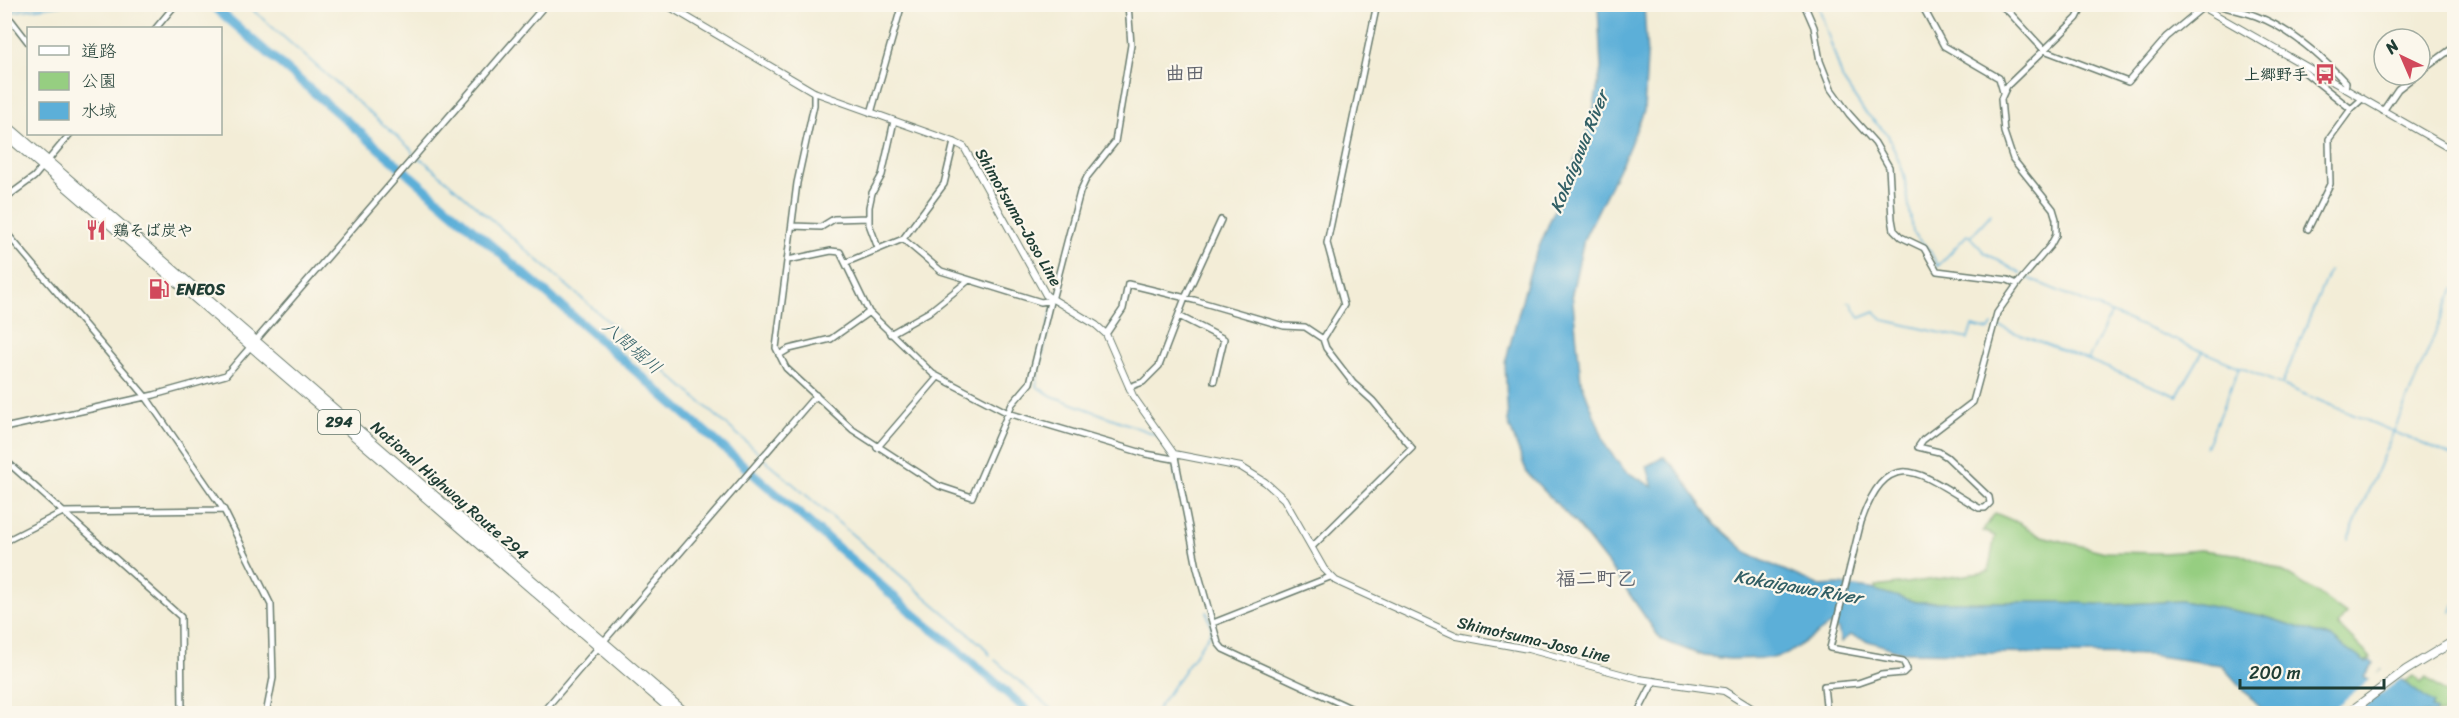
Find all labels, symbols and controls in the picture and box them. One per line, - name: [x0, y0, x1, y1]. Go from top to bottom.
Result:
- legend: [27, 27, 222, 135]
- north arrow: [2372, 27, 2432, 87]
- text: N: [2377, 32, 2407, 62]
- text: 道路: [81, 35, 117, 67]
- district label: 曲田: [1165, 56, 1205, 91]
- place label: 上郷野手: [2244, 60, 2308, 89]
- bus stop icon: 上郷野手: [2313, 62, 2337, 86]
- text: 公園: [81, 65, 117, 97]
- water label: Kokaigawa River: [1540, 83, 1619, 218]
- text: 水域: [81, 95, 117, 127]
- street label: Shimotsuma-Joso Line: [967, 142, 1070, 292]
- place label: 鶏そば炭や: [113, 216, 193, 245]
- restaurant icon: 鶏そば炭や: [84, 218, 108, 242]
- place label: ENEOS: [176, 275, 225, 304]
- fuel station icon: ENEOS: [147, 277, 171, 301]
- water label: 八間堀川: [594, 311, 670, 383]
- road number: 294: [318, 410, 360, 434]
- street label: National Highway Route 294: [364, 413, 535, 568]
- water label: Kokaigawa River: [1732, 560, 1868, 615]
- district label: 福二町乙: [1556, 561, 1636, 596]
- street label: Shimotsuma-Joso Line: [1454, 608, 1613, 671]
- scale bar: [2240, 652, 2384, 690]
- text: 200 m: [2249, 657, 2301, 689]

